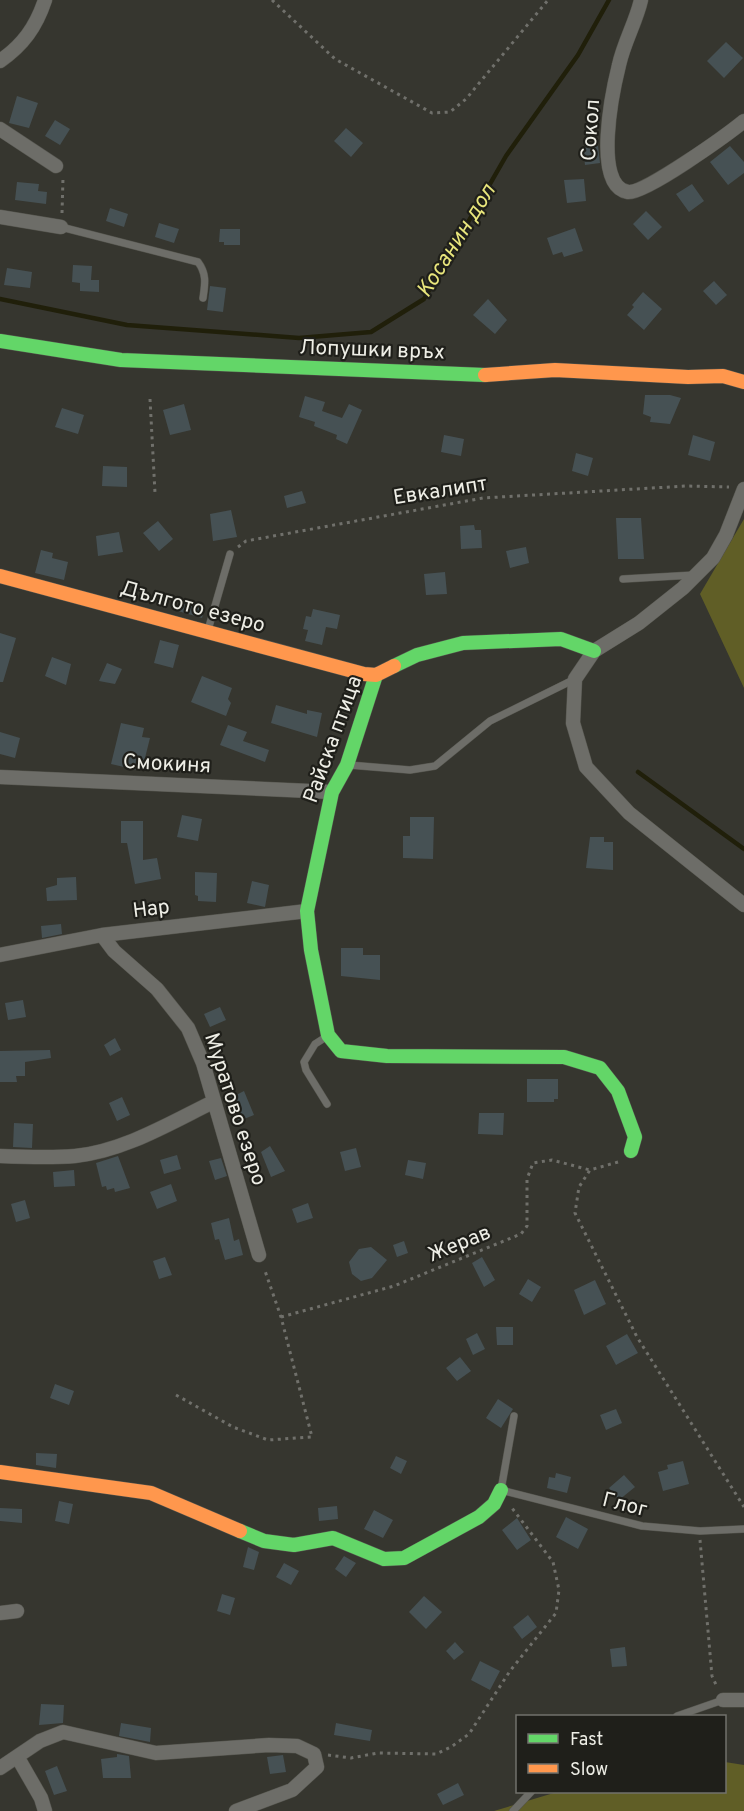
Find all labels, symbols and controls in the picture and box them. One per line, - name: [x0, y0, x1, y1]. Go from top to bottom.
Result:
- street label: Сокол: [576, 98, 607, 162]
- water label: Косанин дол: [412, 179, 503, 303]
- street label: Лопушки връх: [299, 334, 445, 367]
- street label: Евкалипт: [391, 471, 489, 512]
- street label: Дългото езеро: [117, 575, 268, 640]
- street label: Райска птица: [298, 672, 369, 807]
- street label: Смокиня: [122, 749, 212, 780]
- street label: Нар: [131, 894, 171, 925]
- street label: Муратово езеро: [197, 1030, 272, 1189]
- street label: Жерав: [424, 1220, 495, 1269]
- street label: Глог: [599, 1487, 650, 1524]
- legend: [516, 1715, 726, 1793]
- text: Fast: [570, 1729, 603, 1752]
- text: Slow: [570, 1759, 608, 1782]

